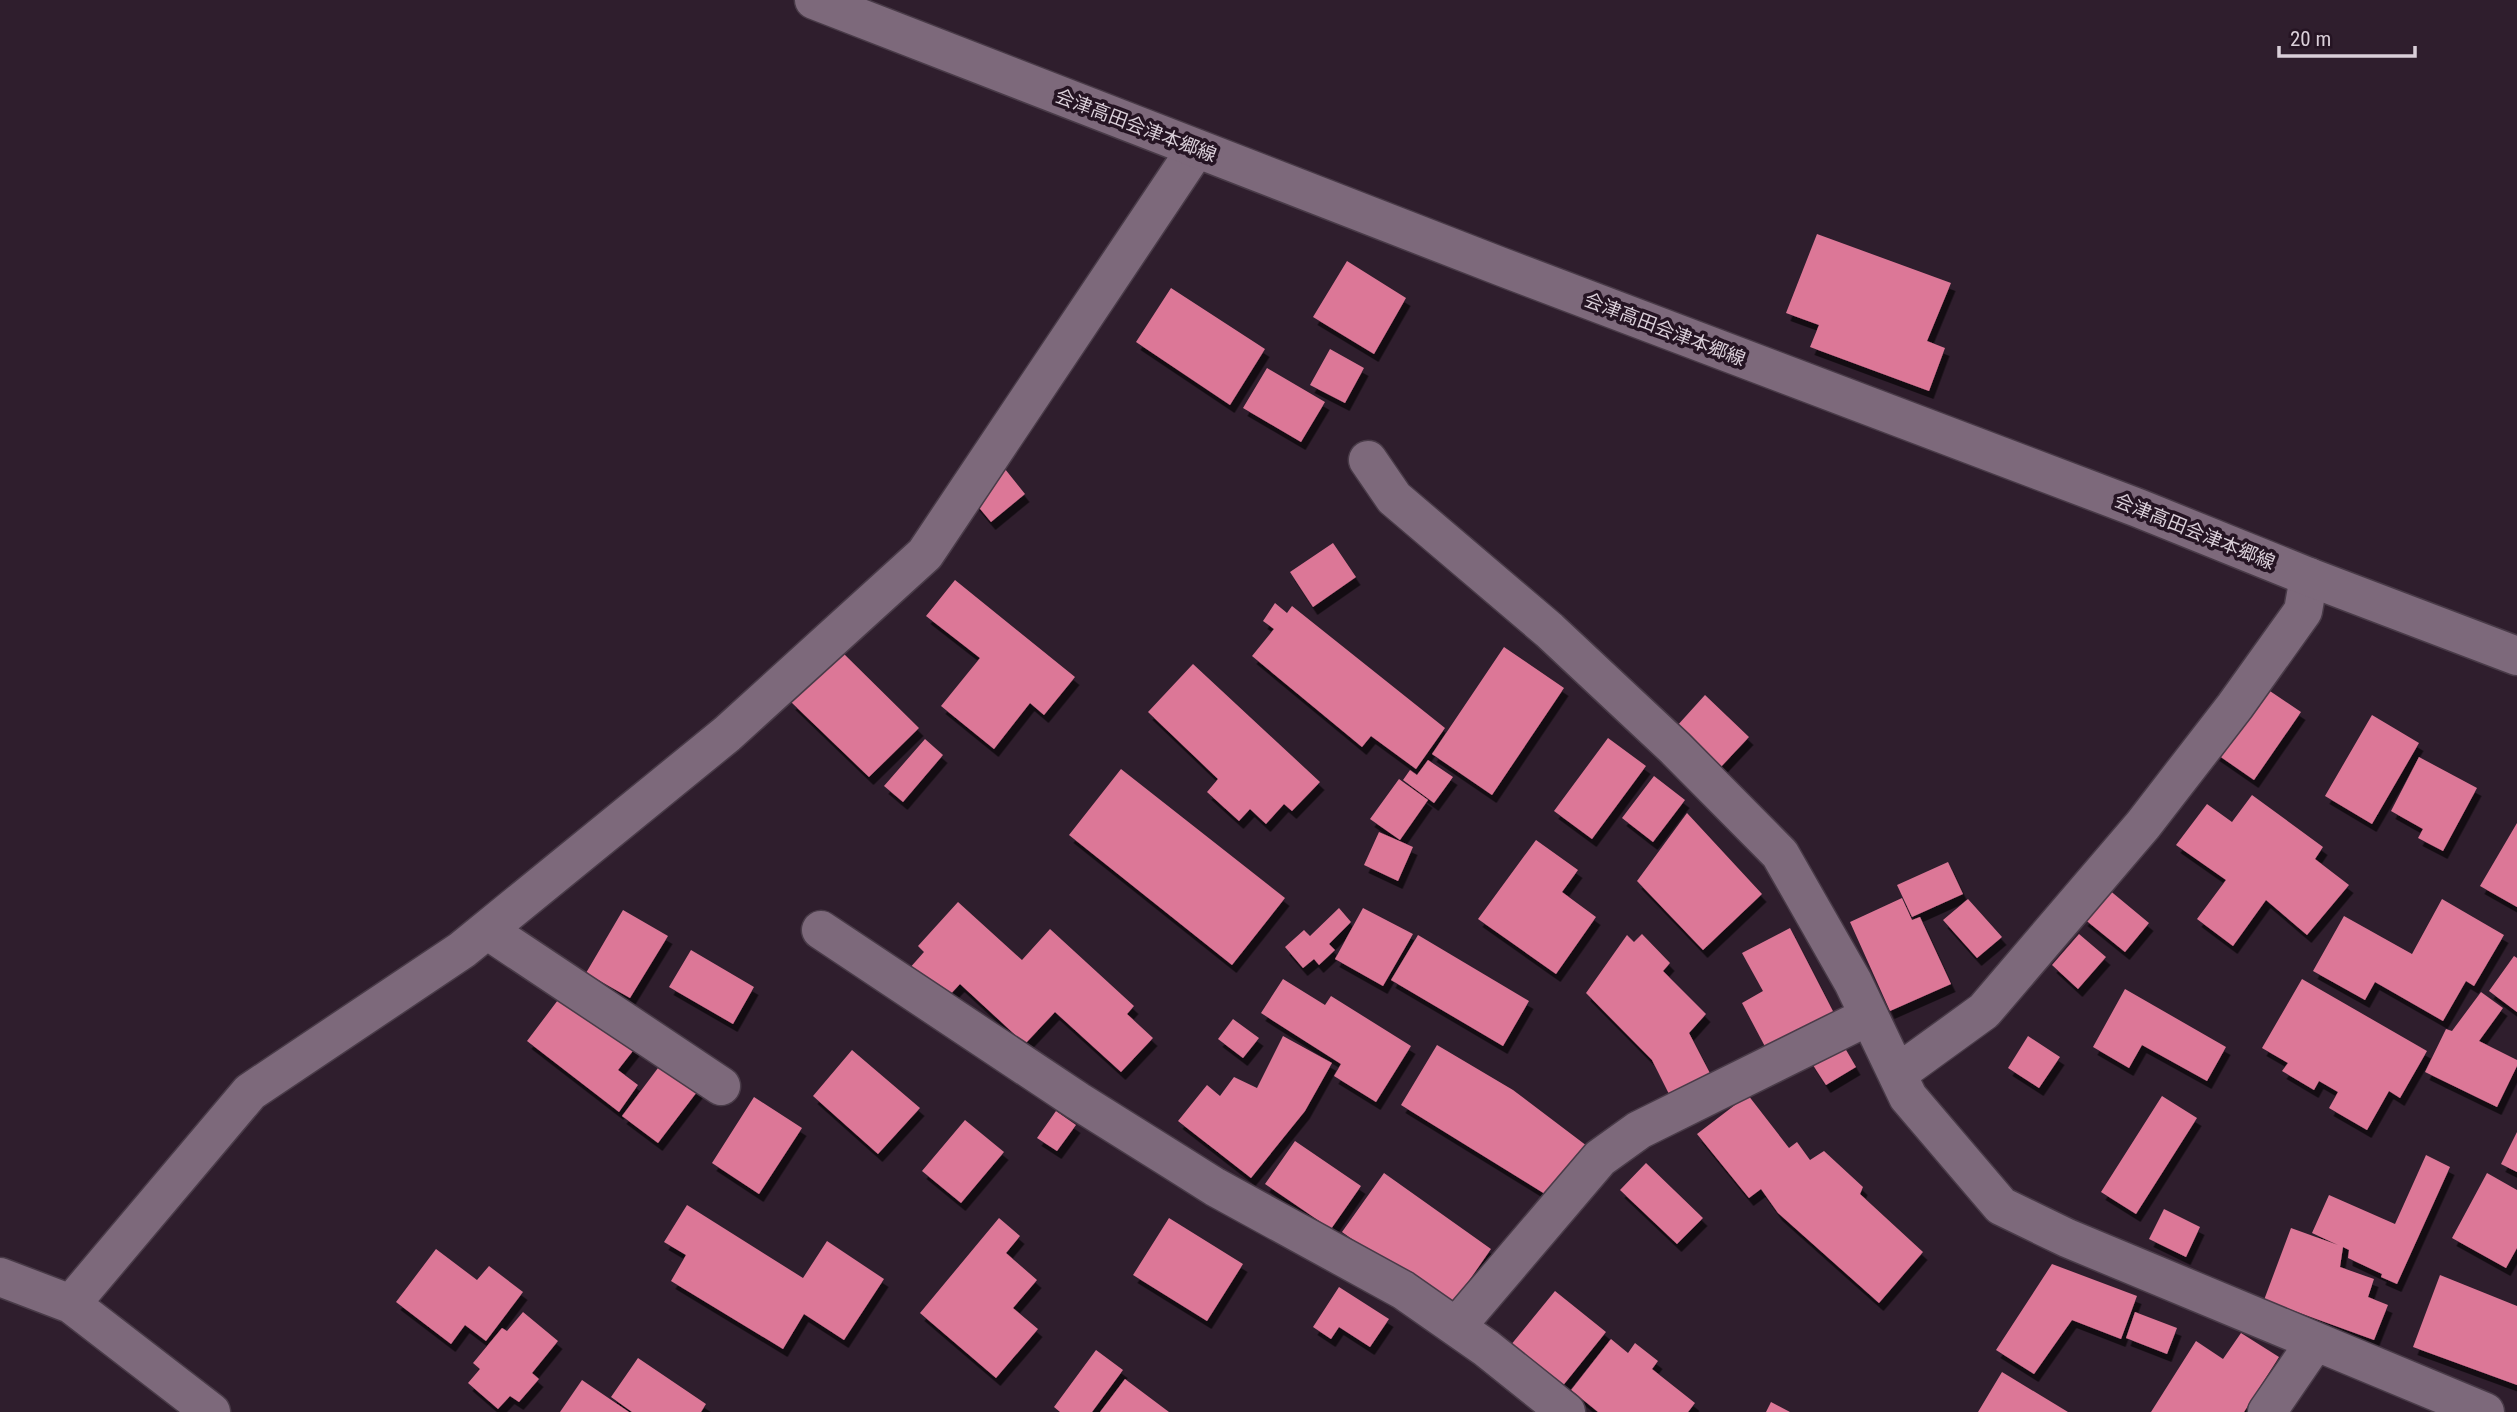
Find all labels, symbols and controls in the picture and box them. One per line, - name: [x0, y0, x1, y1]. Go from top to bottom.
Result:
- scale bar: [2279, 14, 2416, 58]
- text: 20 m: [2290, 27, 2331, 51]
- street label: 会津高田会津本郷線: [1052, 84, 1220, 167]
- street label: 会津高田会津本郷線: [1581, 288, 1749, 371]
- street label: 会津高田会津本郷線: [2111, 489, 2278, 574]

